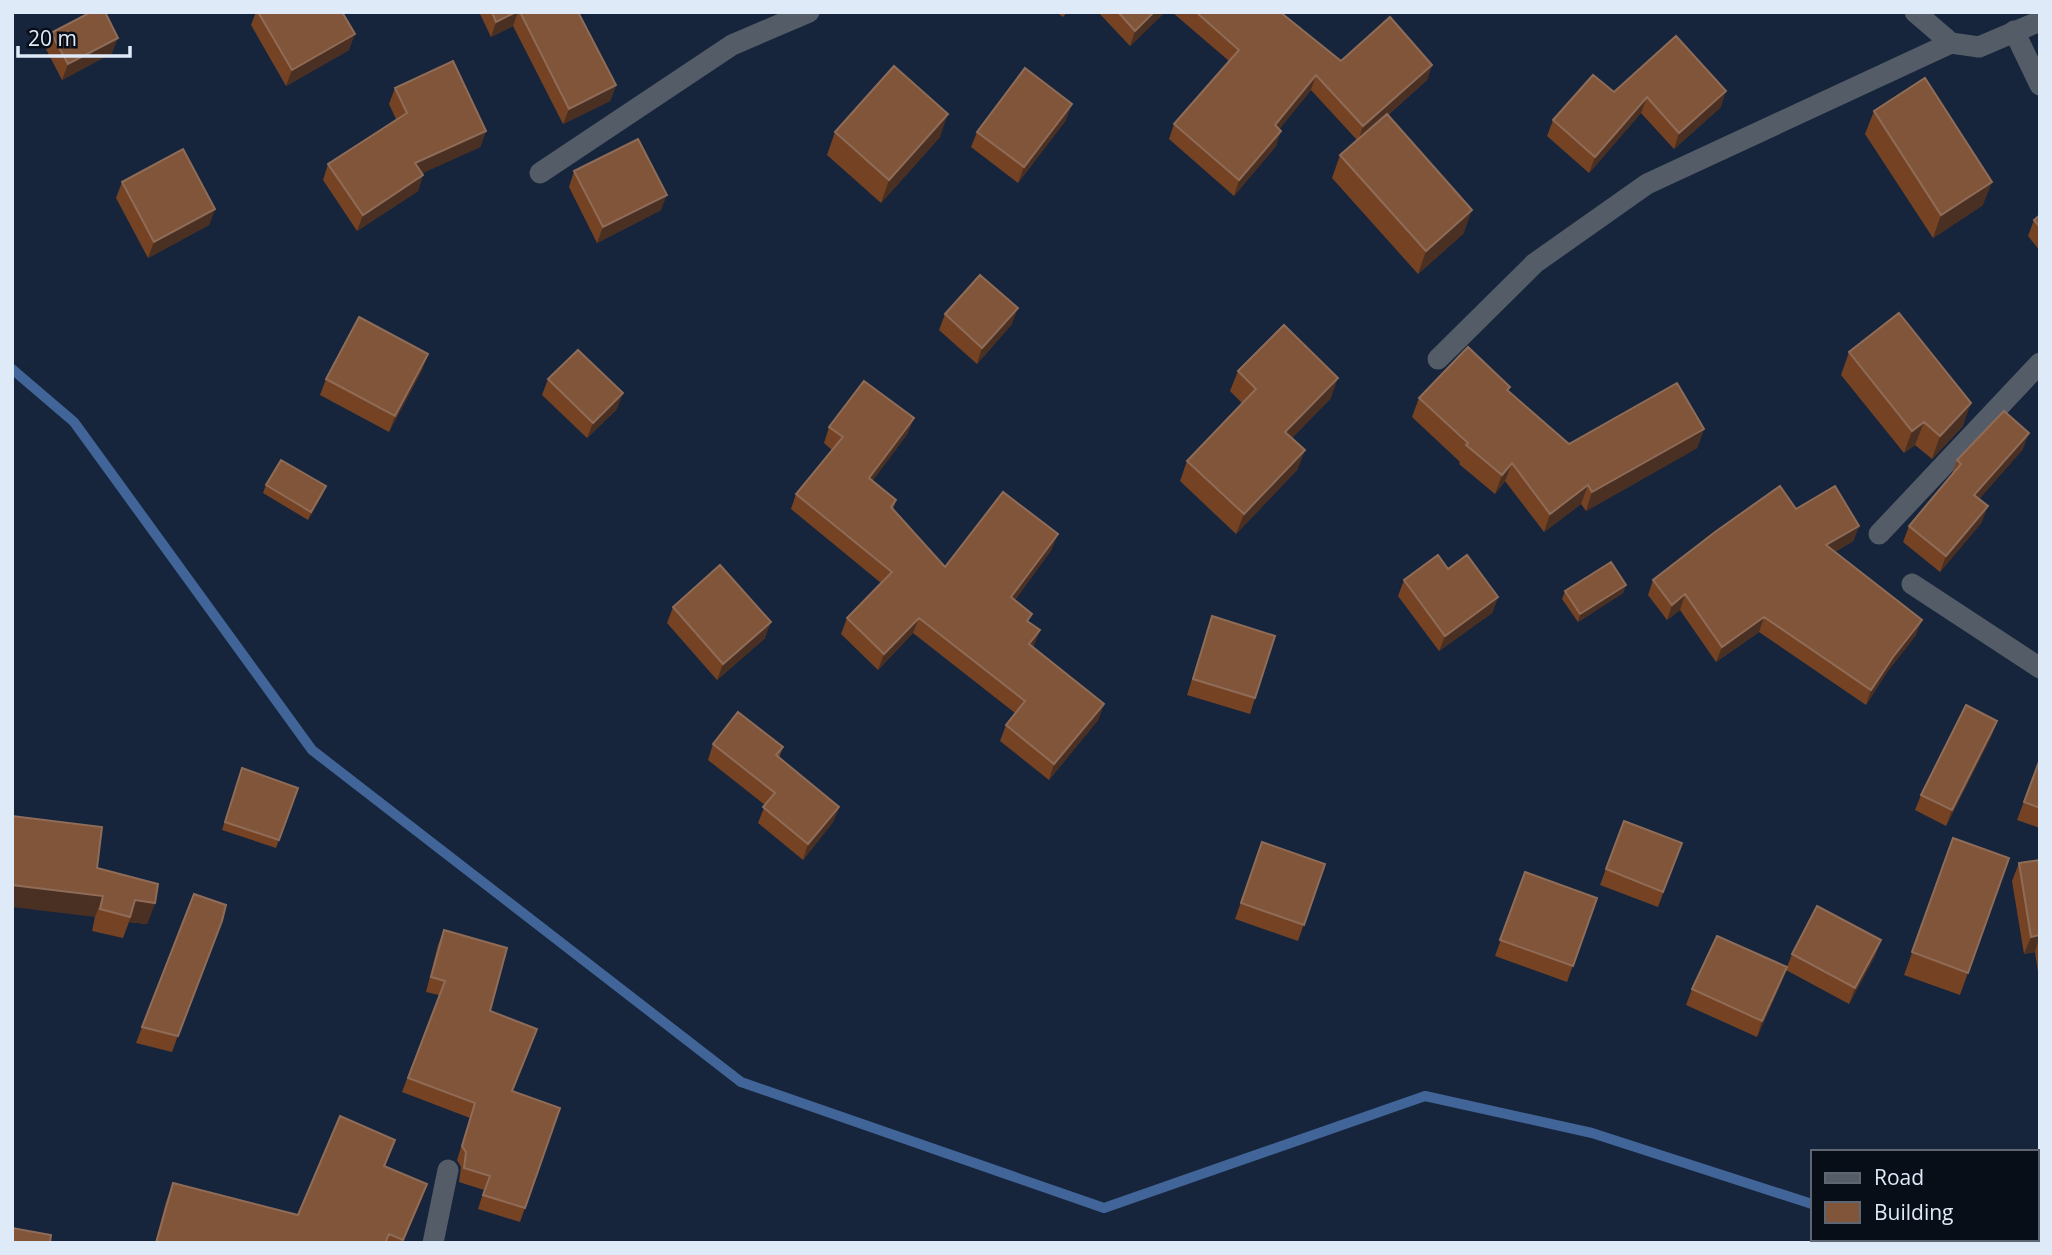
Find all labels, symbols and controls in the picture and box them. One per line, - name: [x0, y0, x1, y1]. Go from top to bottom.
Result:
- scale bar: [18, 14, 130, 58]
- text: 20 m: [28, 24, 77, 52]
- legend: [1811, 1150, 2038, 1241]
- text: Road: [1874, 1163, 1924, 1191]
- text: Building: [1874, 1198, 1953, 1226]

